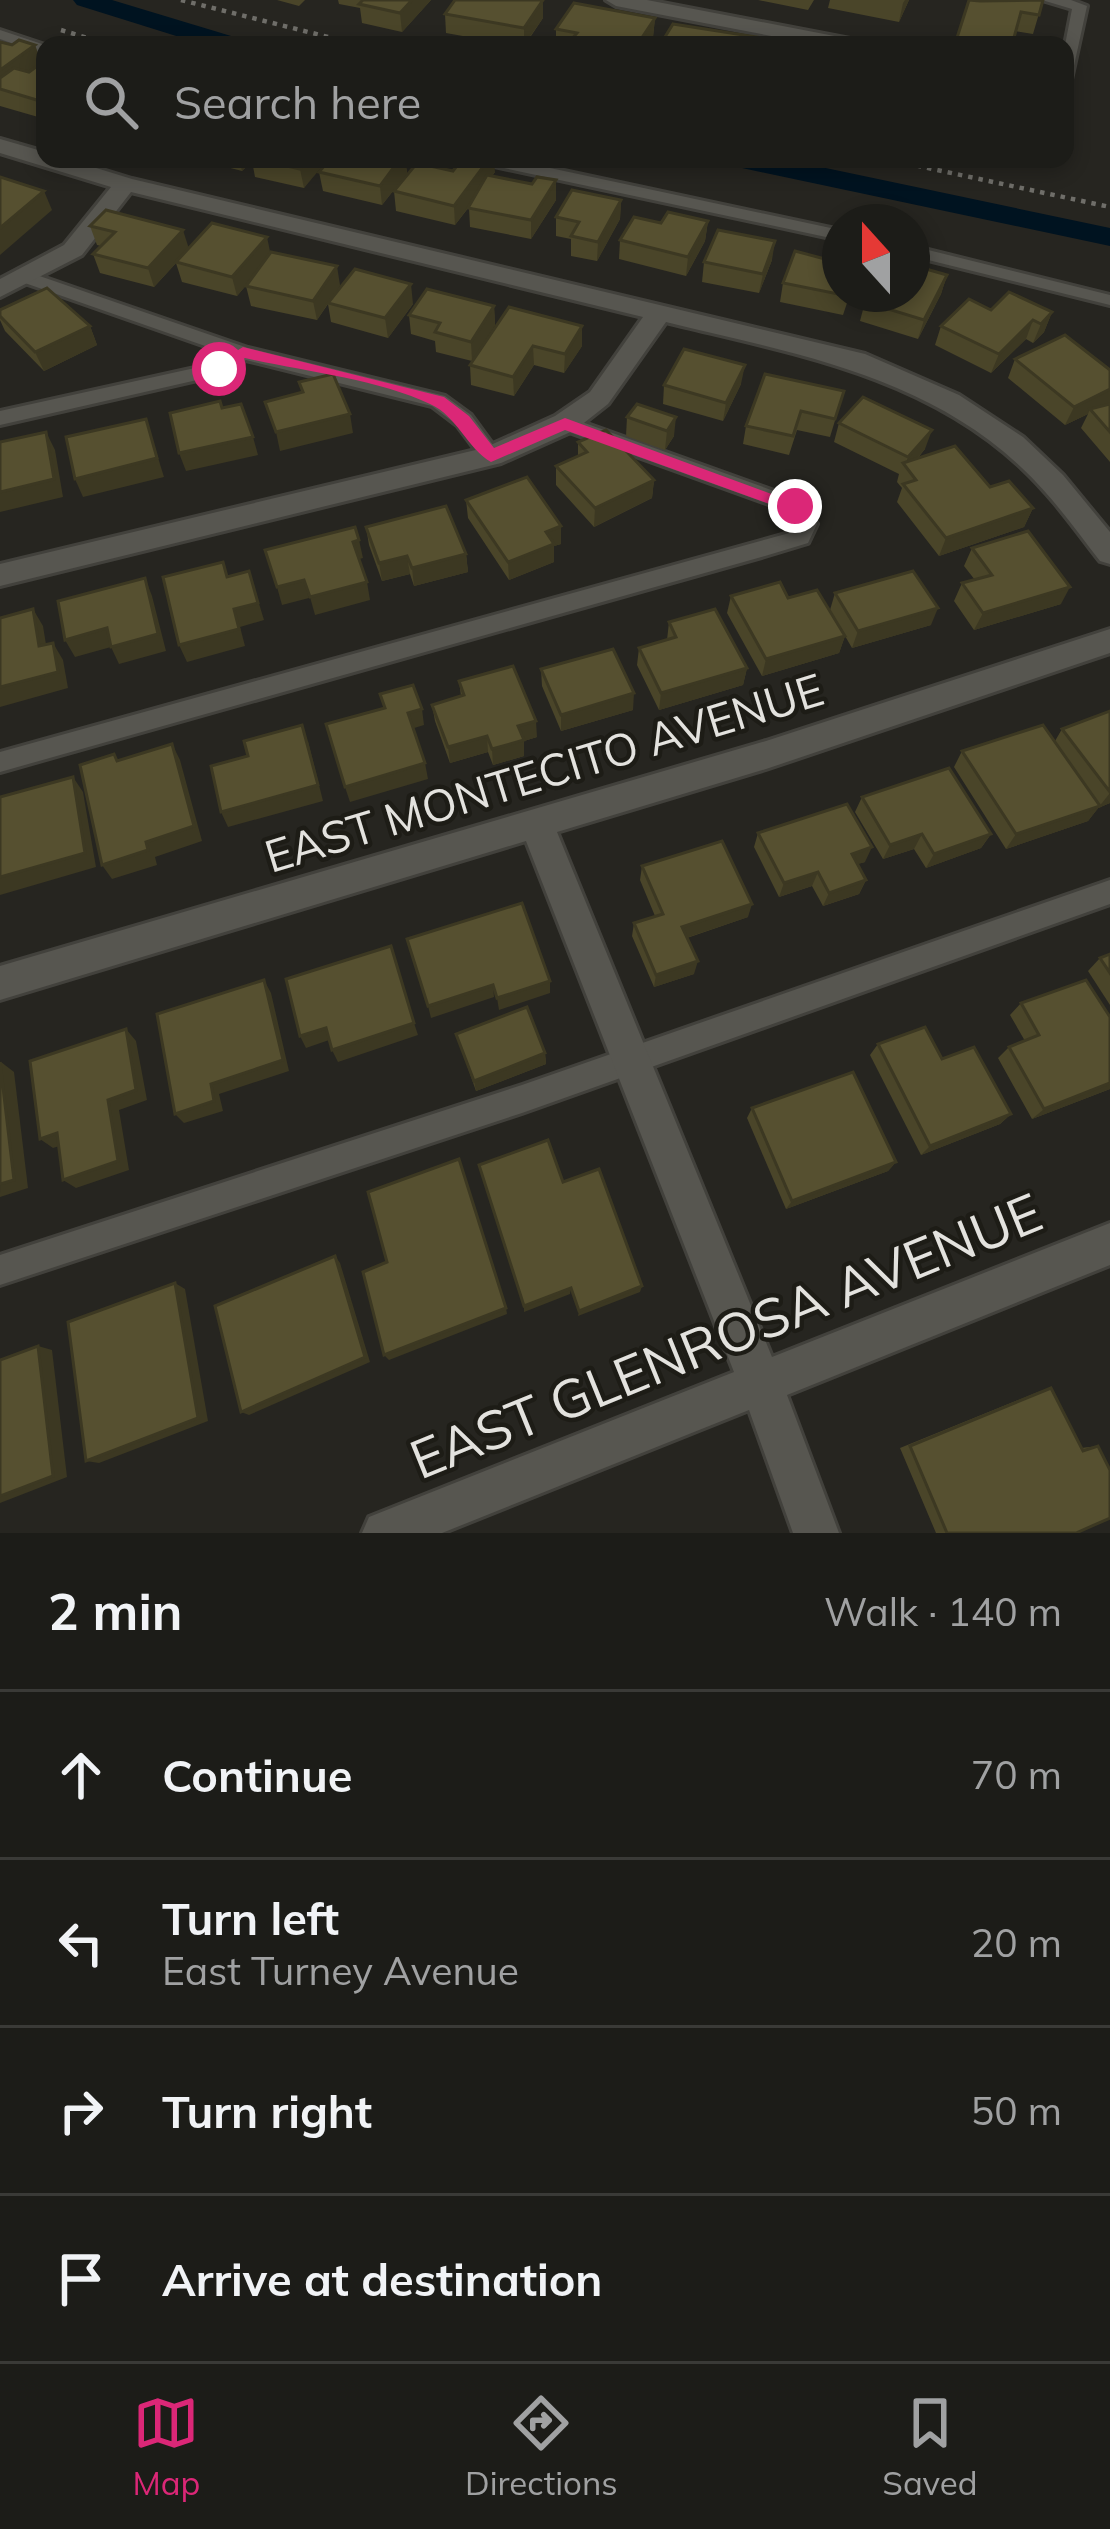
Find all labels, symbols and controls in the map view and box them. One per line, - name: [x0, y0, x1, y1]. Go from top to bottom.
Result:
- search box: [36, 36, 1074, 168]
- icon: search: [78, 69, 144, 135]
- text: Search here: [174, 74, 421, 130]
- north arrow: [822, 204, 930, 312]
- route start: [192, 342, 246, 396]
- route end: [768, 479, 822, 533]
- street label: EAST MONTECITO AVENUE: [258, 660, 830, 884]
- street label: EAST GLENROSA AVENUE: [400, 1177, 1051, 1493]
- text: 2 min: [48, 1579, 183, 1643]
- text: Walk · 140 m: [824, 1587, 1062, 1636]
- icon: ahead: [48, 1742, 114, 1808]
- text: Continue: [162, 1747, 352, 1803]
- text: 70 m: [971, 1750, 1062, 1799]
- text: Turn left: [162, 1890, 339, 1946]
- icon: left: [48, 1910, 114, 1976]
- text: 20 m: [971, 1918, 1062, 1967]
- text: East Turney Avenue: [162, 1946, 519, 1995]
- icon: right: [48, 2078, 114, 2144]
- text: Turn right: [162, 2083, 372, 2139]
- text: 50 m: [971, 2086, 1062, 2135]
- icon: arrive: [48, 2246, 114, 2312]
- text: Arrive at destination: [162, 2251, 602, 2307]
- tab: Map: [132, 2390, 200, 2503]
- tab: Directions: [465, 2390, 618, 2503]
- tab: Saved: [882, 2390, 978, 2503]

